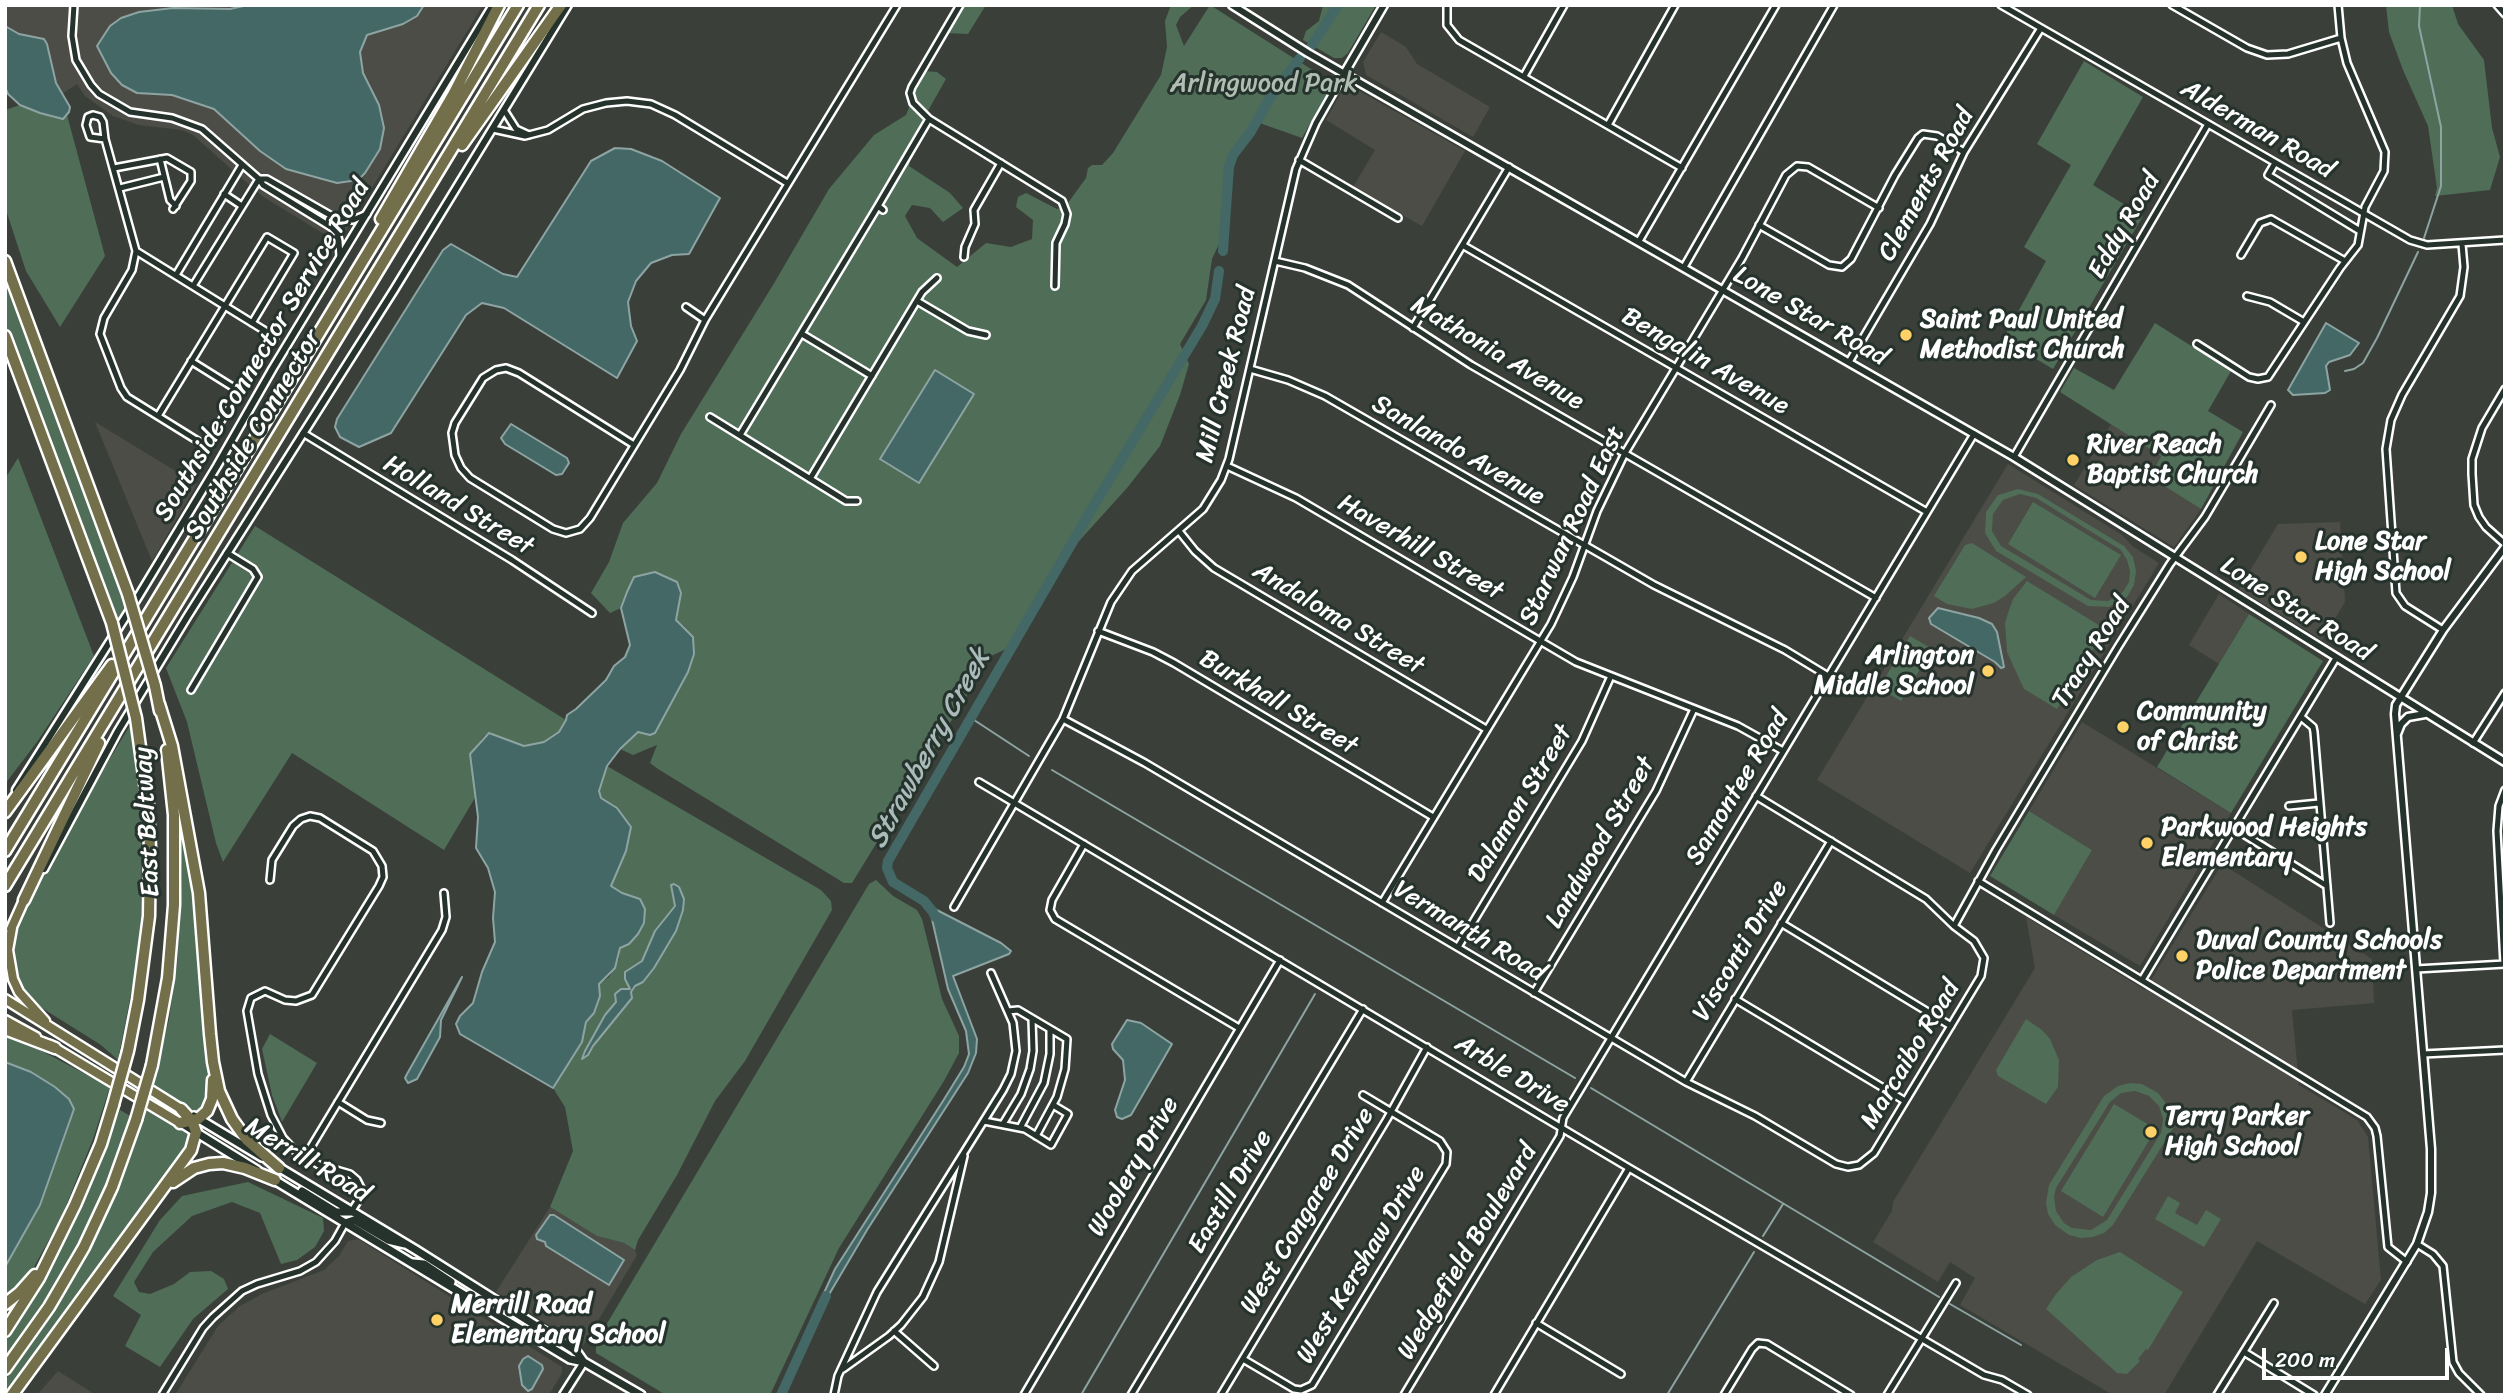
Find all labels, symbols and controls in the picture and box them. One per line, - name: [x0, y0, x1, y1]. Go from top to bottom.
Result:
- park label: Arlingwood Park: [1170, 68, 1358, 100]
- street label: Alderman Road: [2175, 74, 2339, 186]
- street label: Clements Road: [1872, 103, 1982, 267]
- street label: Eddy Road: [2082, 167, 2168, 285]
- street label: Southside Connector Service Road: [148, 174, 378, 528]
- street label: Lone Star Road: [1727, 260, 1893, 374]
- street label: Mill Creek Road: [1190, 284, 1264, 466]
- street label: Mathonia Avenue: [1405, 290, 1589, 418]
- street label: Bengalin Avenue: [1616, 301, 1794, 423]
- place label: Saint Paul United Methodist Church: [1920, 304, 2125, 366]
- street label: Southside Connector: [179, 325, 329, 545]
- marker: Saint Paul United Methodist Church: [1898, 327, 1914, 343]
- street label: Sanlando Avenue: [1366, 389, 1550, 513]
- street label: Starwan Road East: [1513, 421, 1633, 631]
- place label: River Reach Baptist Church: [2087, 429, 2259, 490]
- street label: Holland Street: [377, 449, 539, 563]
- marker: River Reach Baptist Church: [2065, 452, 2081, 468]
- street label: Haverhill Street: [1332, 488, 1508, 608]
- place label: Lone Star High School: [2315, 526, 2451, 588]
- marker: Lone Star High School: [2293, 549, 2309, 565]
- street label: Lone Star Road: [2214, 551, 2378, 669]
- street label: Andaloma Street: [1247, 556, 1429, 682]
- street label: Tracy Road: [2046, 592, 2138, 714]
- place label: Arlington Middle School: [1814, 640, 1974, 702]
- water label: Strawberry Creek: [862, 644, 998, 854]
- street label: Burkhall Street: [1193, 644, 1363, 762]
- marker: Arlington Middle School: [1980, 663, 1996, 679]
- place label: Community of Christ: [2137, 696, 2266, 758]
- street label: Samontee Road: [1679, 705, 1797, 871]
- marker: Community of Christ: [2115, 719, 2131, 735]
- street label: Dalamon Street: [1462, 720, 1580, 888]
- street label: East Beltway: [128, 746, 168, 898]
- street label: Landwood Street: [1539, 752, 1663, 934]
- place label: Parkwood Heights Elementary: [2161, 812, 2367, 874]
- marker: Parkwood Heights Elementary: [2139, 835, 2155, 851]
- street label: Vermanth Road: [1387, 874, 1551, 990]
- street label: Visconti Drive: [1687, 875, 1795, 1027]
- place label: Duval County Schools Police Department: [2196, 925, 2442, 986]
- marker: Duval County Schools Police Department: [2174, 948, 2190, 964]
- street label: Marcaibo Road: [1854, 975, 1968, 1135]
- street label: Arble Drive: [1449, 1029, 1575, 1121]
- street label: Woolery Drive: [1081, 1092, 1187, 1242]
- place label: Terry Parker High School: [2165, 1101, 2309, 1162]
- street label: West Congaree Drive: [1234, 1102, 1382, 1320]
- street label: Merrill Road: [239, 1111, 375, 1211]
- marker: Terry Parker High School: [2143, 1124, 2159, 1140]
- street label: Eastill Drive: [1182, 1125, 1280, 1259]
- street label: Wedgefield Boulevard: [1391, 1138, 1545, 1366]
- street label: West Kershaw Drive: [1291, 1160, 1433, 1370]
- place label: Merrill Road Elementary School: [451, 1289, 666, 1350]
- marker: Merrill Road Elementary School: [429, 1312, 445, 1328]
- scale bar: [2265, 1334, 2452, 1378]
- text: 200 m: [2275, 1341, 2335, 1379]

